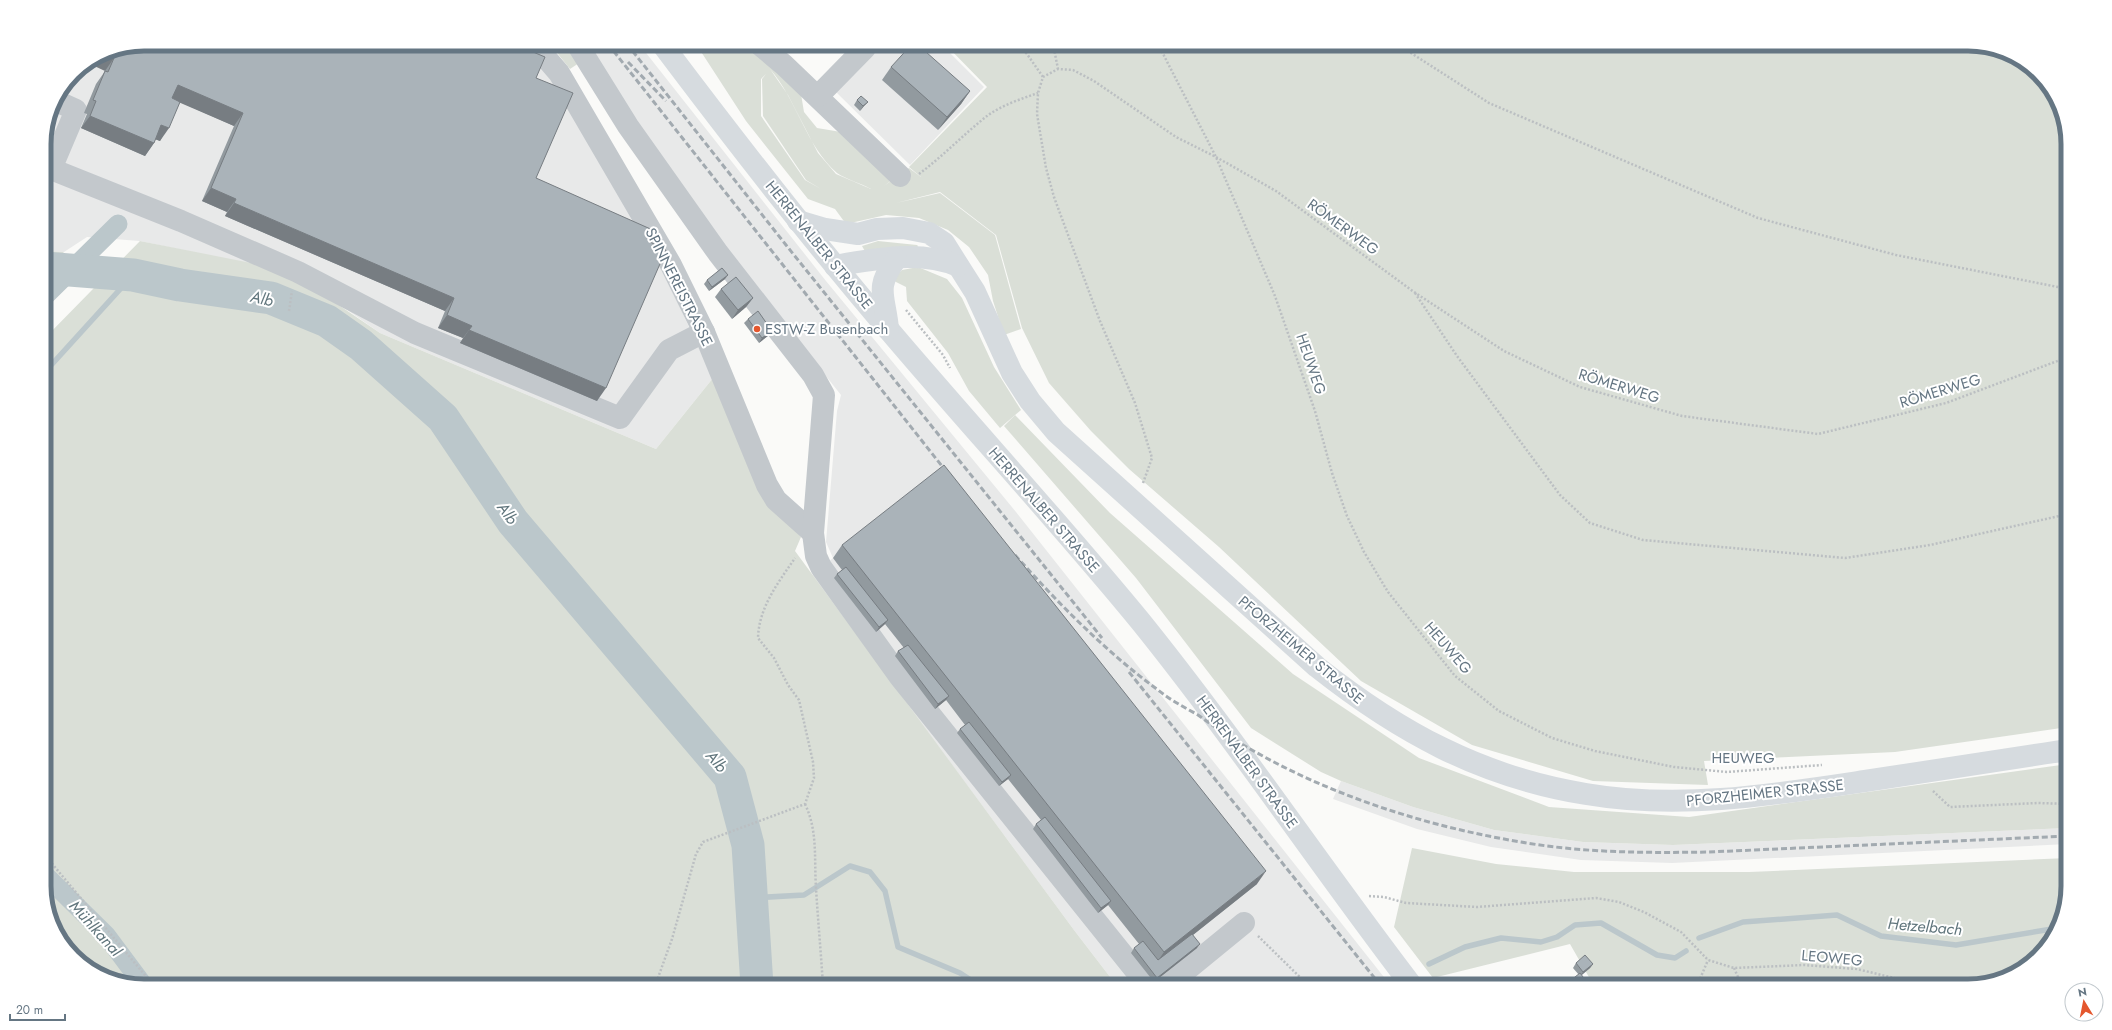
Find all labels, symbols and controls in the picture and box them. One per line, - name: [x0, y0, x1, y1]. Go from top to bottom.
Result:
- street label: HERRENALBER STRASSE: [760, 176, 878, 314]
- street label: RÖMERWEG: [1303, 193, 1383, 261]
- street label: SPINNEREISTRASSE: [640, 224, 718, 350]
- water label: Alb: [247, 285, 276, 312]
- place label: ESTW-Z Busenbach: [765, 318, 888, 340]
- marker: ESTW-Z Busenbach: [752, 324, 762, 334]
- street label: HEUWEG: [1290, 331, 1332, 397]
- street label: RÖMERWEG: [1576, 363, 1662, 409]
- street label: RÖMERWEG: [1897, 368, 1983, 414]
- street label: HERRENALBER STRASSE: [983, 442, 1105, 578]
- water label: Alb: [491, 497, 524, 529]
- street label: PFORZHEIMER STRASSE: [1233, 591, 1369, 709]
- street label: HEUWEG: [1419, 617, 1477, 679]
- street label: HERRENALBER STRASSE: [1191, 691, 1303, 833]
- water label: Alb: [700, 744, 733, 778]
- street label: HEUWEG: [1711, 747, 1775, 769]
- street label: PFORZHEIMER STRASSE: [1685, 774, 1845, 812]
- water label: Mühlkanal: [64, 895, 128, 963]
- water label: Hetzelbach: [1887, 912, 1963, 941]
- street label: LEOWEG: [1801, 944, 1863, 972]
- north arrow: [2064, 982, 2104, 1022]
- text: N: [2077, 984, 2088, 1001]
- scale bar: [10, 996, 65, 1022]
- text: 20 m: [16, 1001, 43, 1019]

